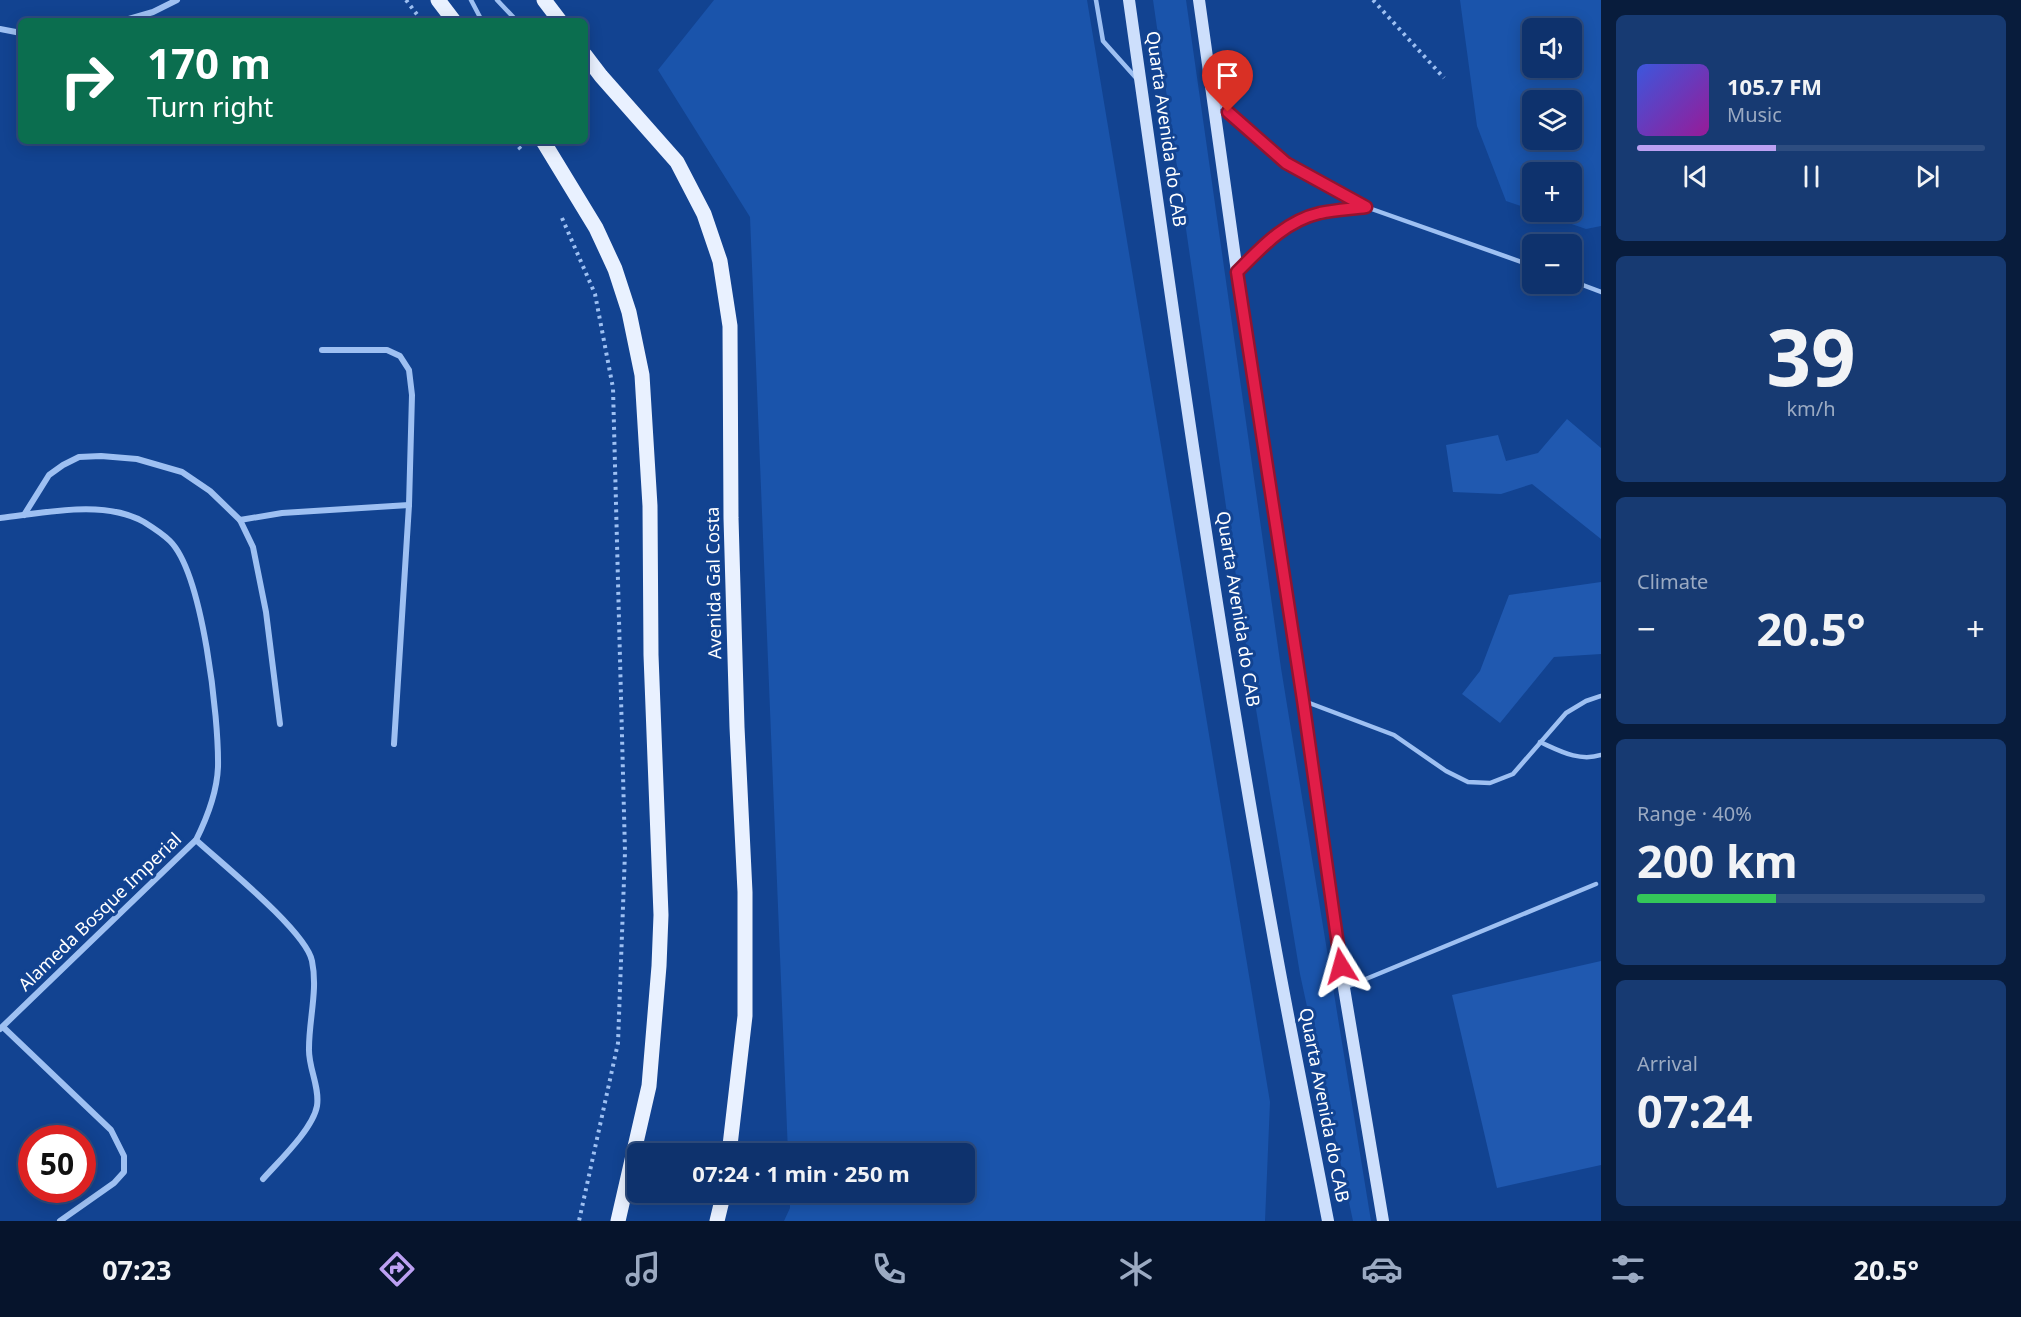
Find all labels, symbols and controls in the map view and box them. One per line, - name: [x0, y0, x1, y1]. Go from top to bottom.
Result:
- map controls: [1522, 18, 1582, 294]
- button: sound: [1522, 18, 1582, 78]
- street label: Quarta Avenida do CAB: [1141, 29, 1193, 228]
- text: 170 m: [147, 34, 271, 91]
- icon: right: [48, 42, 126, 120]
- pin: [1202, 50, 1253, 112]
- icon: arrive: [1211, 59, 1244, 92]
- text: 105.7 FM: [1727, 71, 1822, 101]
- text: Turn right: [147, 88, 273, 125]
- button: layers: [1522, 90, 1582, 150]
- text: Music: [1727, 101, 1782, 128]
- icon: previous: [1679, 160, 1712, 193]
- icon: pause: [1795, 160, 1828, 193]
- icon: next: [1911, 160, 1944, 193]
- button: +: [1522, 162, 1582, 222]
- button: −: [1522, 234, 1582, 294]
- text: 39: [1766, 303, 1856, 409]
- text: km/h: [1786, 395, 1836, 422]
- street label: Avenida Gal Costa: [700, 507, 726, 659]
- street label: Quarta Avenida do CAB: [1212, 509, 1266, 708]
- text: Climate: [1637, 568, 1708, 595]
- text: 20.5°: [1757, 598, 1865, 659]
- text: −: [1637, 606, 1656, 651]
- text: +: [1966, 606, 1985, 651]
- text: Range · 40%: [1637, 800, 1752, 827]
- street label: Alameda Bosque Imperial: [12, 827, 186, 996]
- text: 200 km: [1637, 830, 1798, 891]
- position arrow: [1309, 934, 1373, 998]
- street label: Quarta Avenida do CAB: [1294, 1006, 1356, 1204]
- text: Arrival: [1637, 1050, 1698, 1077]
- text: 07:24: [1637, 1080, 1753, 1141]
- speed limit sign: 50: [18, 1125, 96, 1203]
- text: 07:24 · 1 min · 250 m: [692, 1158, 910, 1188]
- icon: directions: [376, 1248, 418, 1290]
- icon: music: [622, 1248, 664, 1290]
- icon: phone: [868, 1248, 910, 1290]
- icon: climate: [1115, 1248, 1157, 1290]
- icon: car: [1361, 1248, 1403, 1290]
- icon: filters: [1607, 1248, 1649, 1290]
- text: 07:23: [102, 1251, 172, 1288]
- text: 20.5°: [1853, 1251, 1919, 1288]

